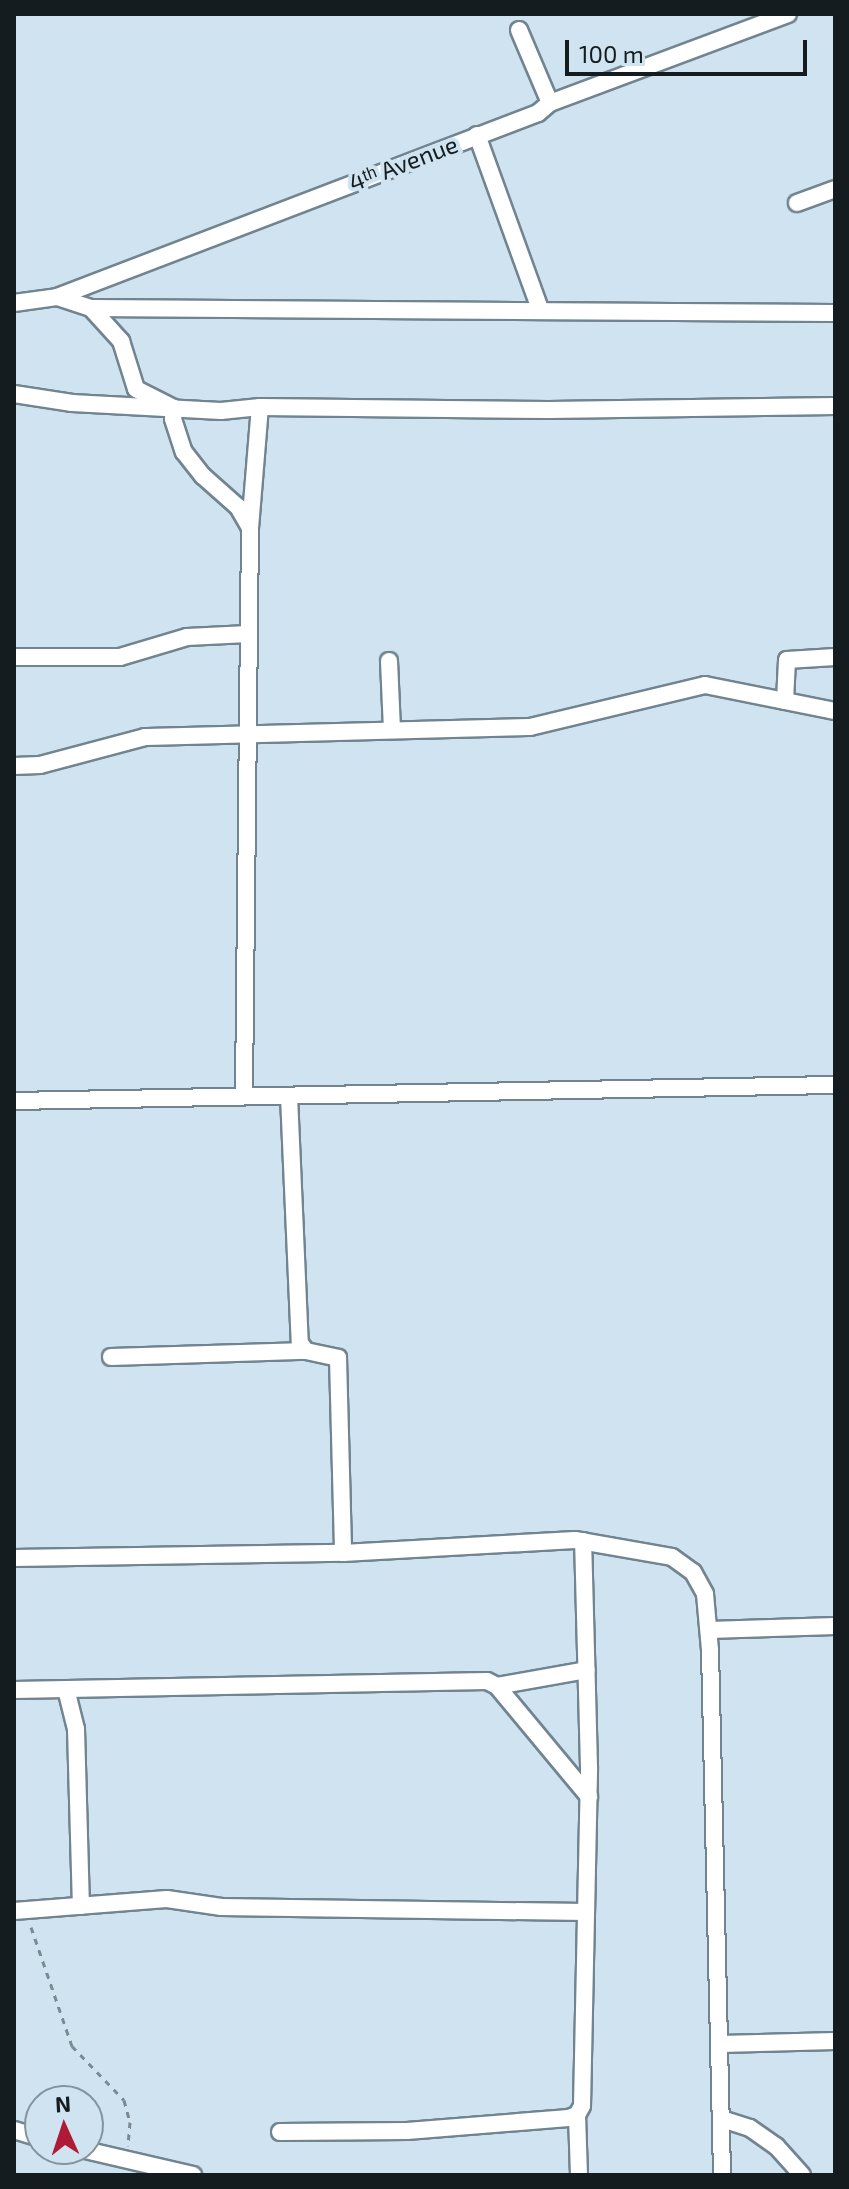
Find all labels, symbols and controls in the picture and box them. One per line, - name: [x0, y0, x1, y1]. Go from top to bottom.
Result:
- scale bar: [569, 24, 811, 74]
- text: 100 m: [579, 39, 644, 68]
- street label: 4ᵗʰ Avenue: [344, 129, 462, 197]
- north arrow: [24, 2085, 104, 2165]
- text: N: [54, 2090, 71, 2116]

